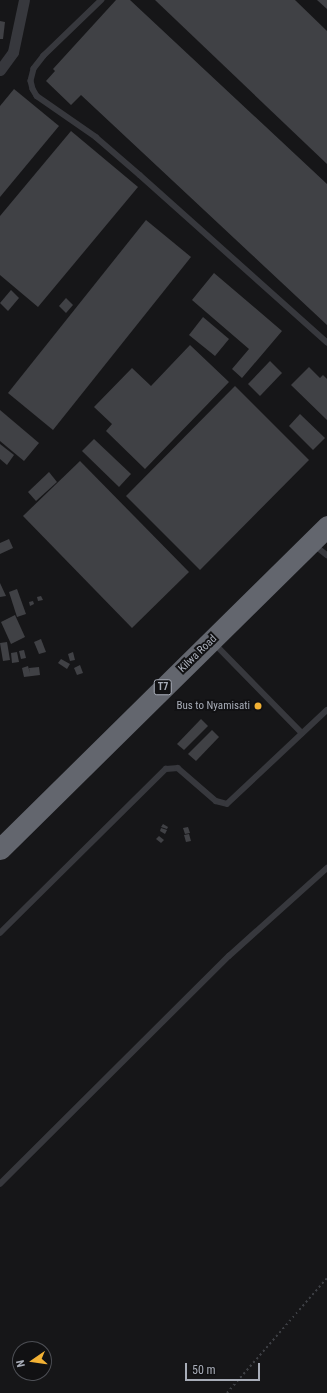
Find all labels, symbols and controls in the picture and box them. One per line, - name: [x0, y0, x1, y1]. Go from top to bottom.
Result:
- street label: Kilwa Road: [176, 633, 220, 675]
- road number: T7: [153, 679, 173, 695]
- place label: Bus to Nyamisati: [176, 699, 250, 713]
- marker: Bus to Nyamisati: [253, 701, 263, 711]
- north arrow: [12, 1341, 52, 1381]
- scale bar: [187, 1355, 262, 1381]
- text: N: [14, 1359, 28, 1368]
- text: 50 m: [192, 1363, 216, 1377]

